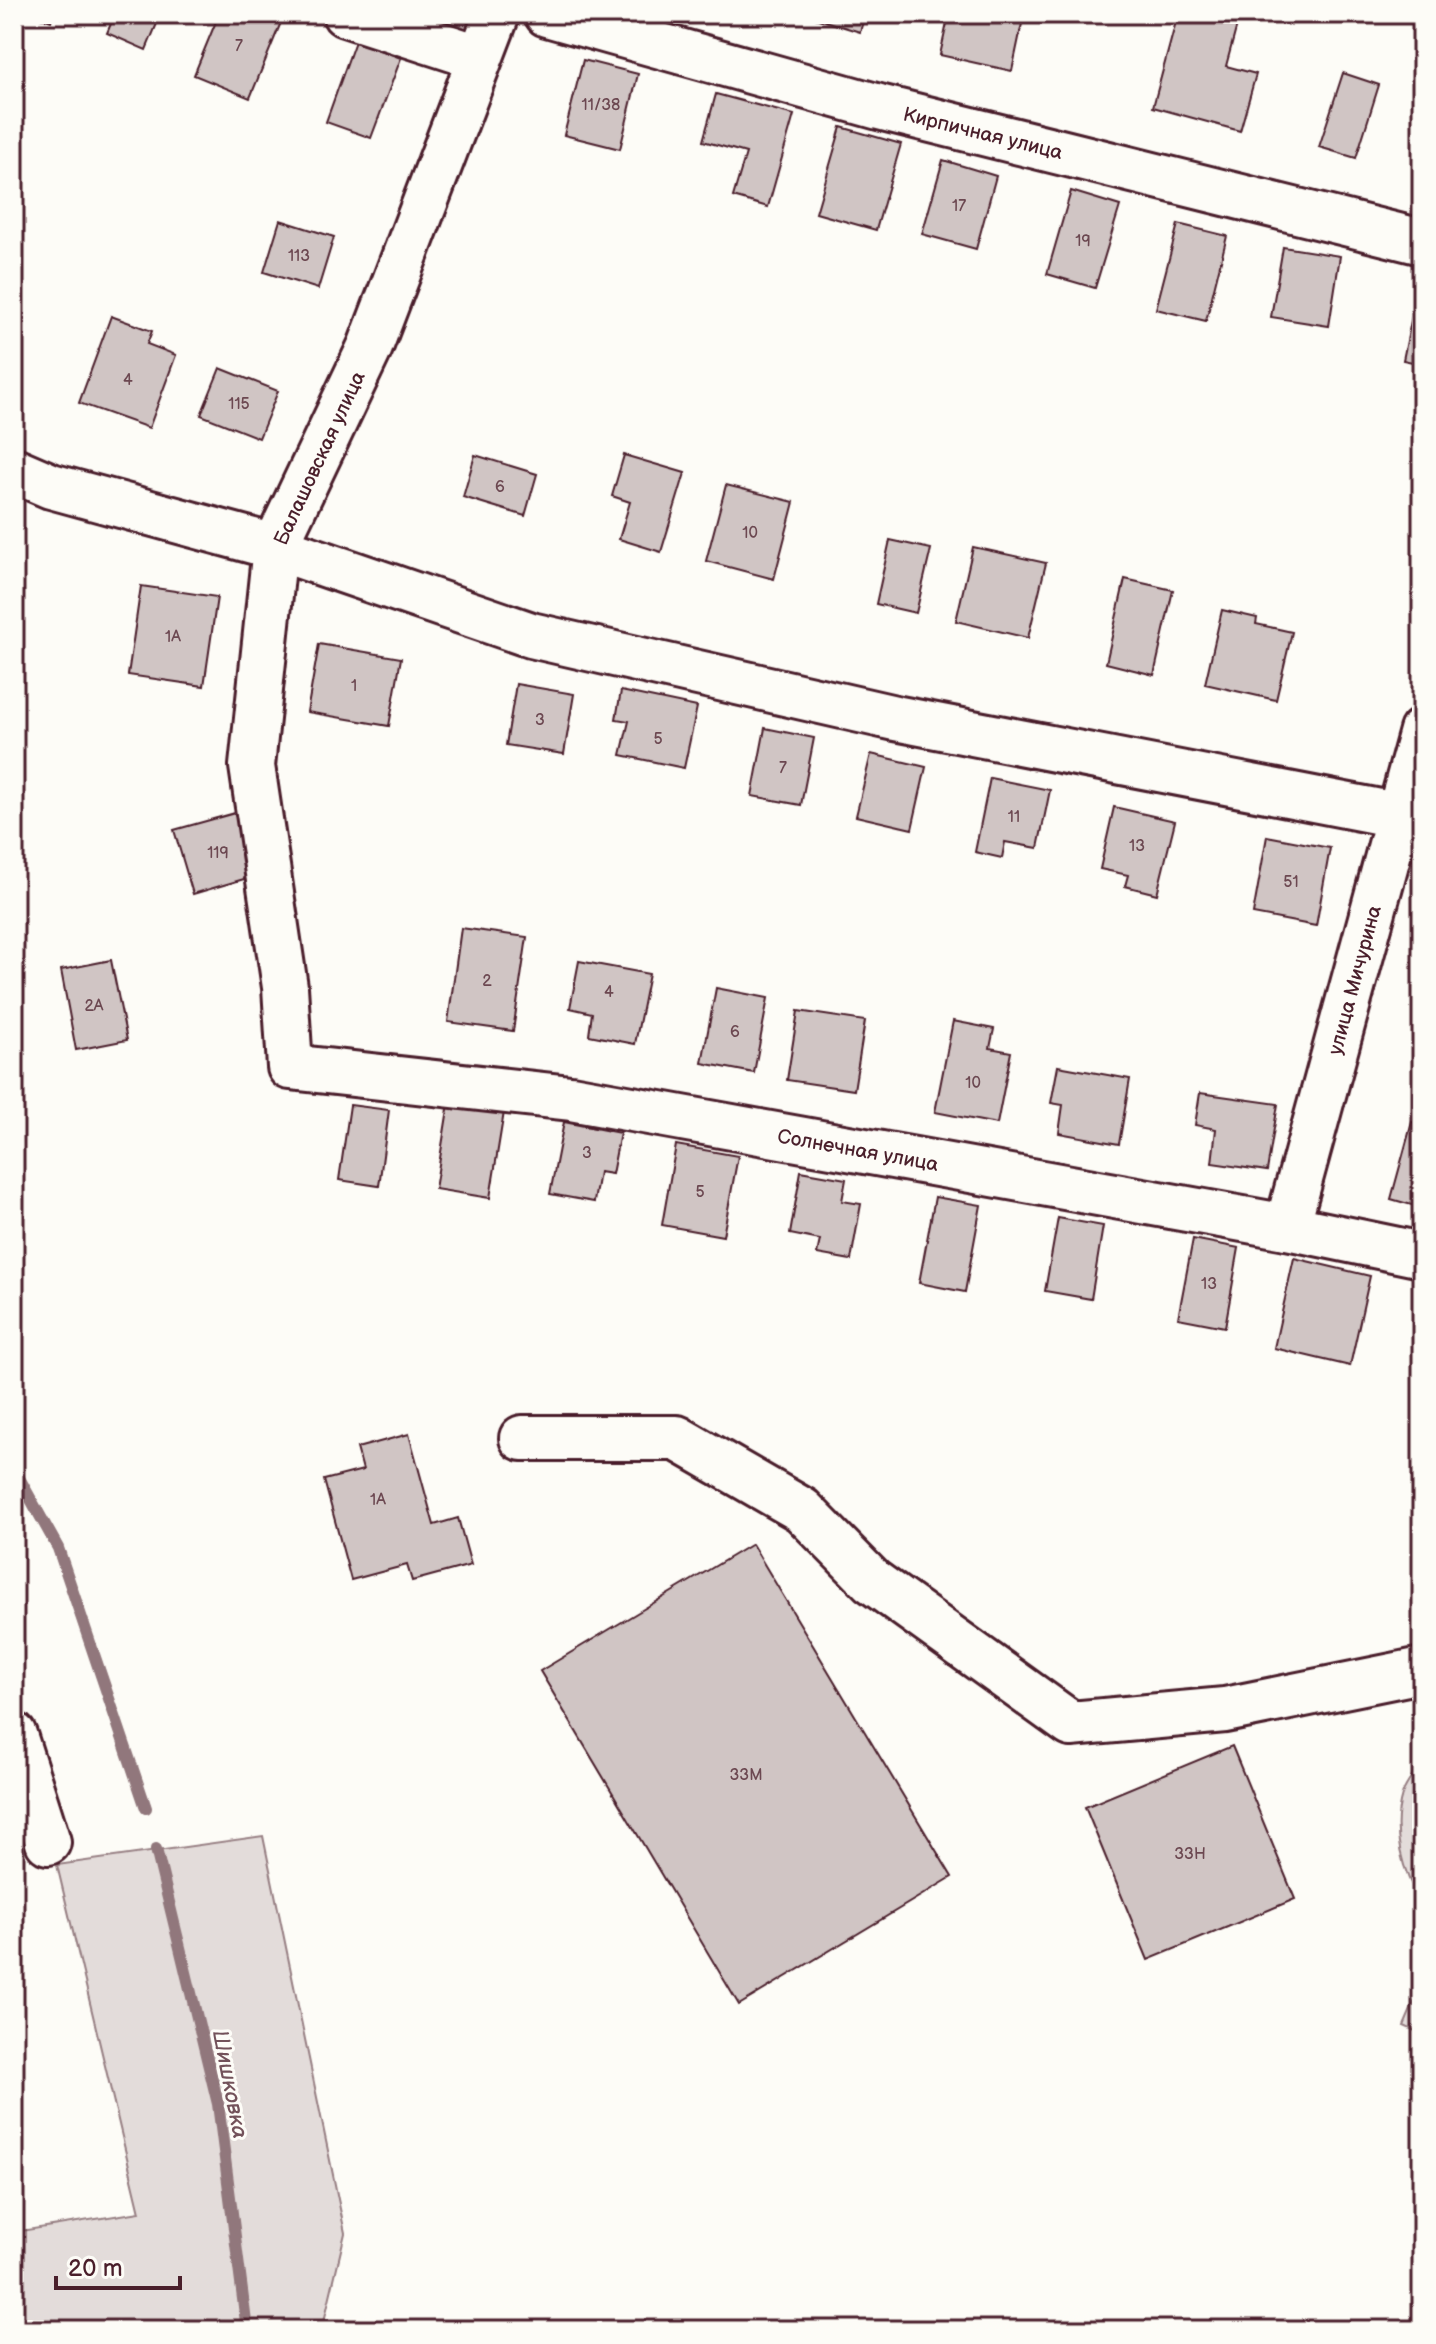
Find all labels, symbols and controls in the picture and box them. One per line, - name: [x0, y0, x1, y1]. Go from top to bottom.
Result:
- house number: 7: [235, 37, 243, 56]
- house number: 11/38: [582, 96, 620, 115]
- street label: Кирпичная улица: [901, 102, 1065, 165]
- house number: 17: [952, 197, 966, 216]
- house number: 19: [1075, 232, 1091, 251]
- house number: 113: [288, 247, 310, 266]
- street label: Балашовская улица: [269, 368, 371, 549]
- house number: 4: [123, 371, 133, 390]
- house number: 115: [228, 395, 250, 414]
- house number: 6: [495, 478, 505, 497]
- house number: 10: [742, 524, 758, 543]
- house number: 1А: [165, 628, 181, 647]
- house number: 1: [351, 677, 357, 696]
- house number: 3: [535, 711, 545, 730]
- house number: 5: [653, 730, 663, 749]
- house number: 7: [779, 759, 787, 778]
- house number: 11: [1008, 808, 1020, 827]
- house number: 13: [1129, 837, 1145, 856]
- house number: 119: [207, 844, 229, 863]
- house number: 51: [1283, 873, 1299, 892]
- street label: улица Мичурина: [1323, 903, 1387, 1058]
- house number: 2: [482, 972, 492, 991]
- house number: 4: [604, 983, 614, 1002]
- house number: 2А: [84, 997, 104, 1016]
- house number: 6: [730, 1023, 740, 1042]
- house number: 10: [965, 1074, 981, 1093]
- street label: Солнечная улица: [776, 1124, 940, 1177]
- house number: 3: [582, 1144, 592, 1163]
- house number: 5: [695, 1183, 705, 1202]
- house number: 13: [1201, 1275, 1217, 1294]
- house number: 1А: [370, 1491, 386, 1510]
- house number: 33М: [729, 1766, 763, 1785]
- house number: 33Н: [1174, 1845, 1206, 1864]
- water label: Шишковка: [206, 2028, 253, 2141]
- scale bar: [56, 2240, 180, 2290]
- text: 20 m: [68, 2254, 123, 2283]

